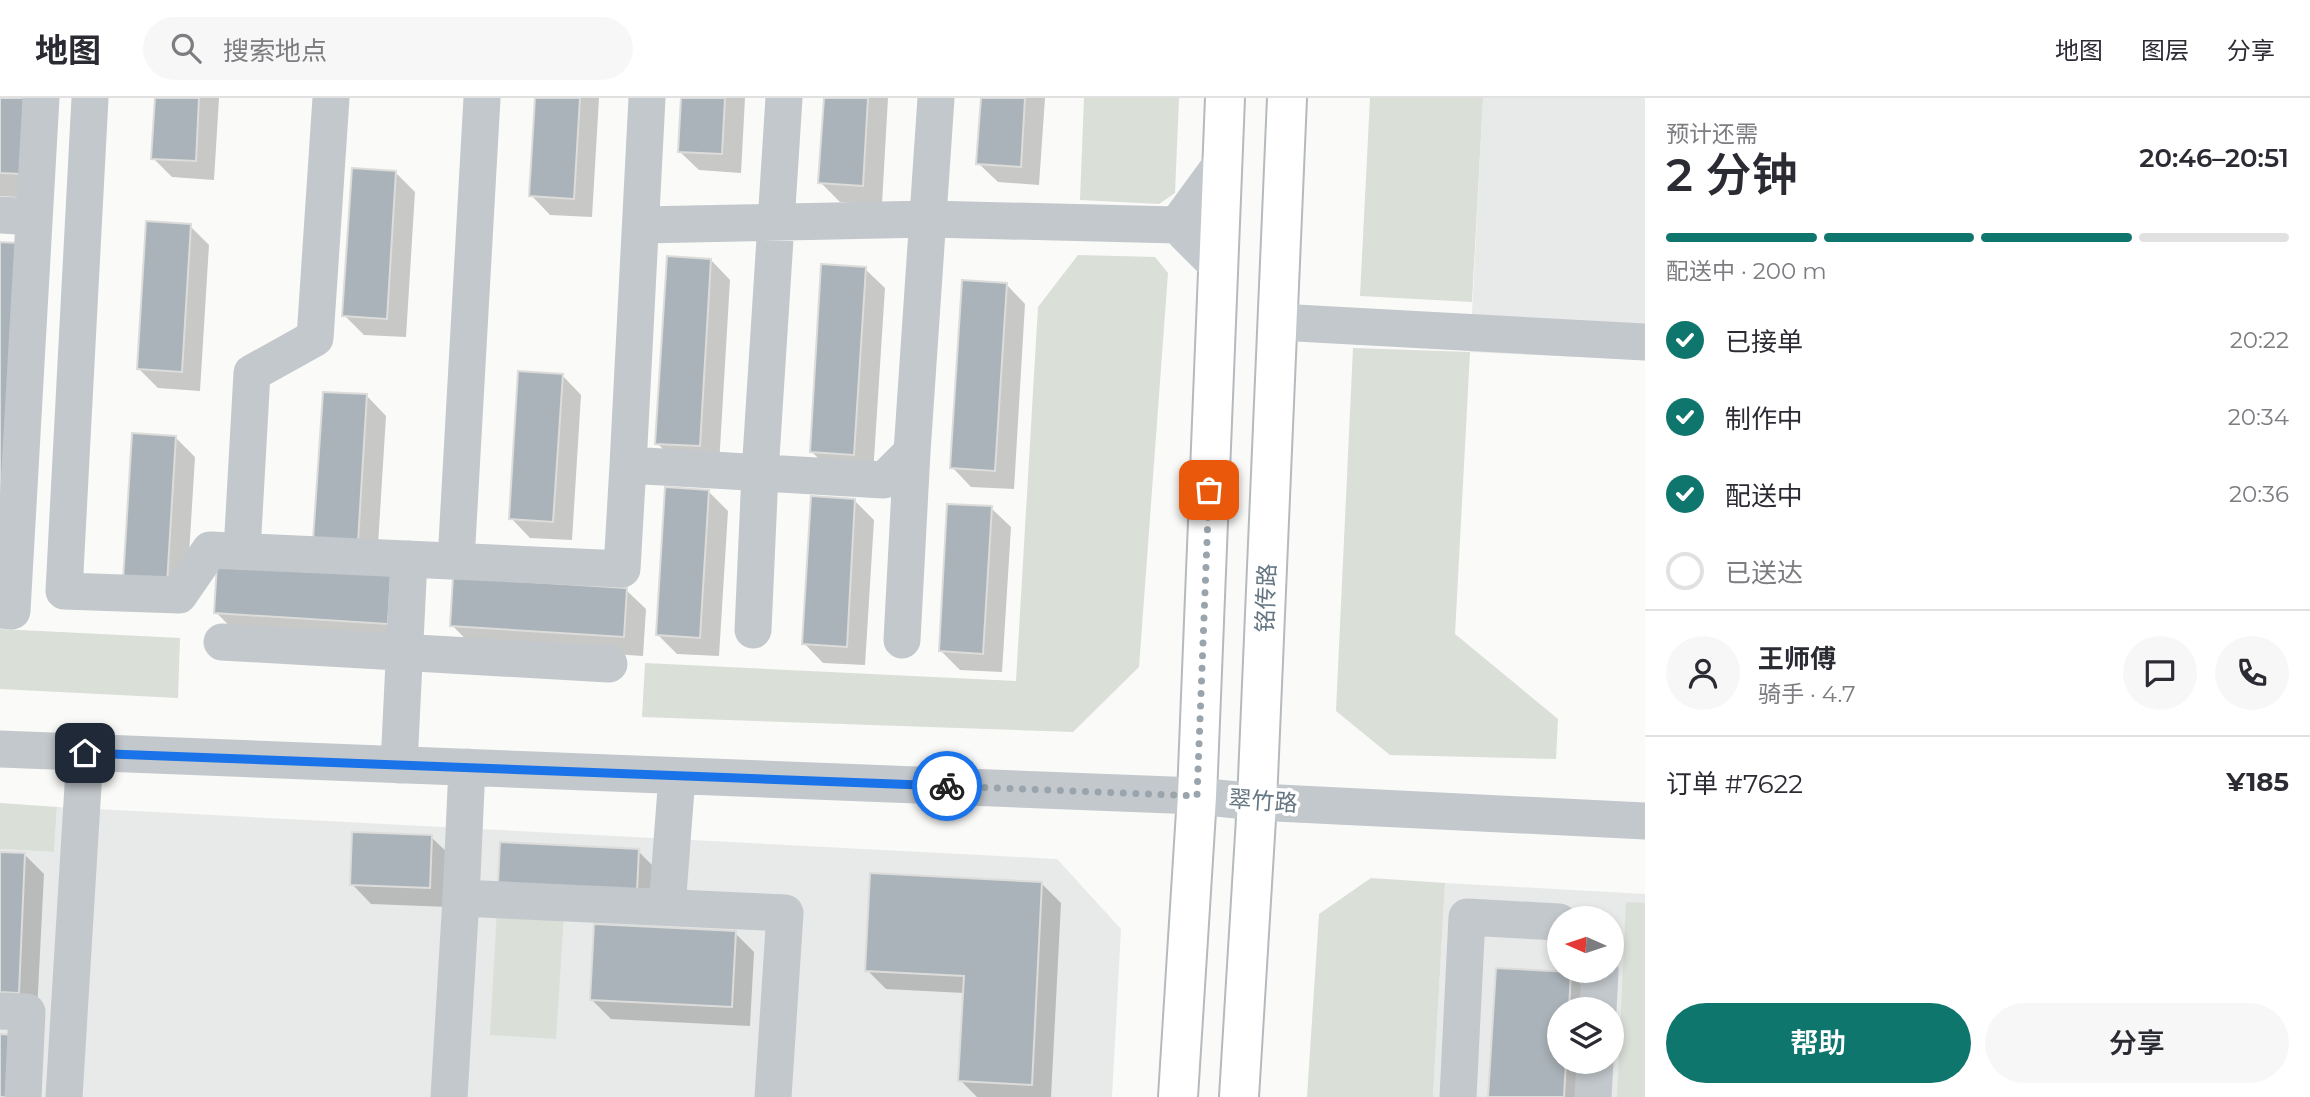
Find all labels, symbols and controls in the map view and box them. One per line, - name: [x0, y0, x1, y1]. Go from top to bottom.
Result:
- search box: [143, 17, 633, 80]
- icon: search: [167, 29, 205, 67]
- text: 地图: [35, 30, 101, 70]
- text: 搜索地点: [223, 35, 327, 67]
- text: 地图: [2055, 36, 2103, 65]
- text: 图层: [2141, 36, 2189, 65]
- text: 分享: [2227, 36, 2275, 65]
- text: 预计还需: [1666, 120, 1758, 148]
- text: 20:46–20:51: [2139, 142, 2289, 174]
- text: 2 分钟: [1666, 146, 1797, 203]
- text: 配送中 · 200 m: [1666, 257, 1827, 285]
- icon: check: [1666, 321, 1704, 359]
- text: 已接单: [1725, 326, 1803, 358]
- text: 20:22: [2230, 326, 2289, 354]
- icon: check: [1666, 398, 1704, 436]
- text: 制作中: [1725, 403, 1803, 435]
- text: 20:34: [2228, 403, 2289, 431]
- pin: [1179, 460, 1239, 520]
- icon: bag: [1190, 471, 1228, 509]
- icon: check: [1666, 475, 1704, 513]
- text: 配送中: [1725, 480, 1803, 512]
- text: 20:36: [2229, 480, 2289, 508]
- text: 已送达: [1725, 557, 1803, 589]
- street label: 铭传路: [1251, 563, 1281, 633]
- button: person: [1666, 636, 1740, 710]
- button: chat: [2123, 636, 2197, 710]
- button: phone: [2215, 636, 2289, 710]
- text: 王师傅: [1758, 643, 1836, 675]
- text: 骑手 · 4.7: [1758, 680, 1856, 708]
- pin: [55, 723, 115, 783]
- icon: home: [66, 734, 104, 772]
- courier: [912, 751, 982, 821]
- text: ¥185: [2226, 766, 2289, 798]
- icon: bike: [928, 767, 966, 805]
- text: 订单 #7622: [1666, 768, 1803, 800]
- street label: 翠竹路: [1228, 785, 1298, 817]
- north arrow: [1547, 906, 1624, 984]
- map controls: [1547, 906, 1624, 1074]
- button: layers: [1547, 997, 1624, 1074]
- button: 帮助: [1666, 1003, 1971, 1083]
- button: 分享: [1985, 1003, 2289, 1083]

